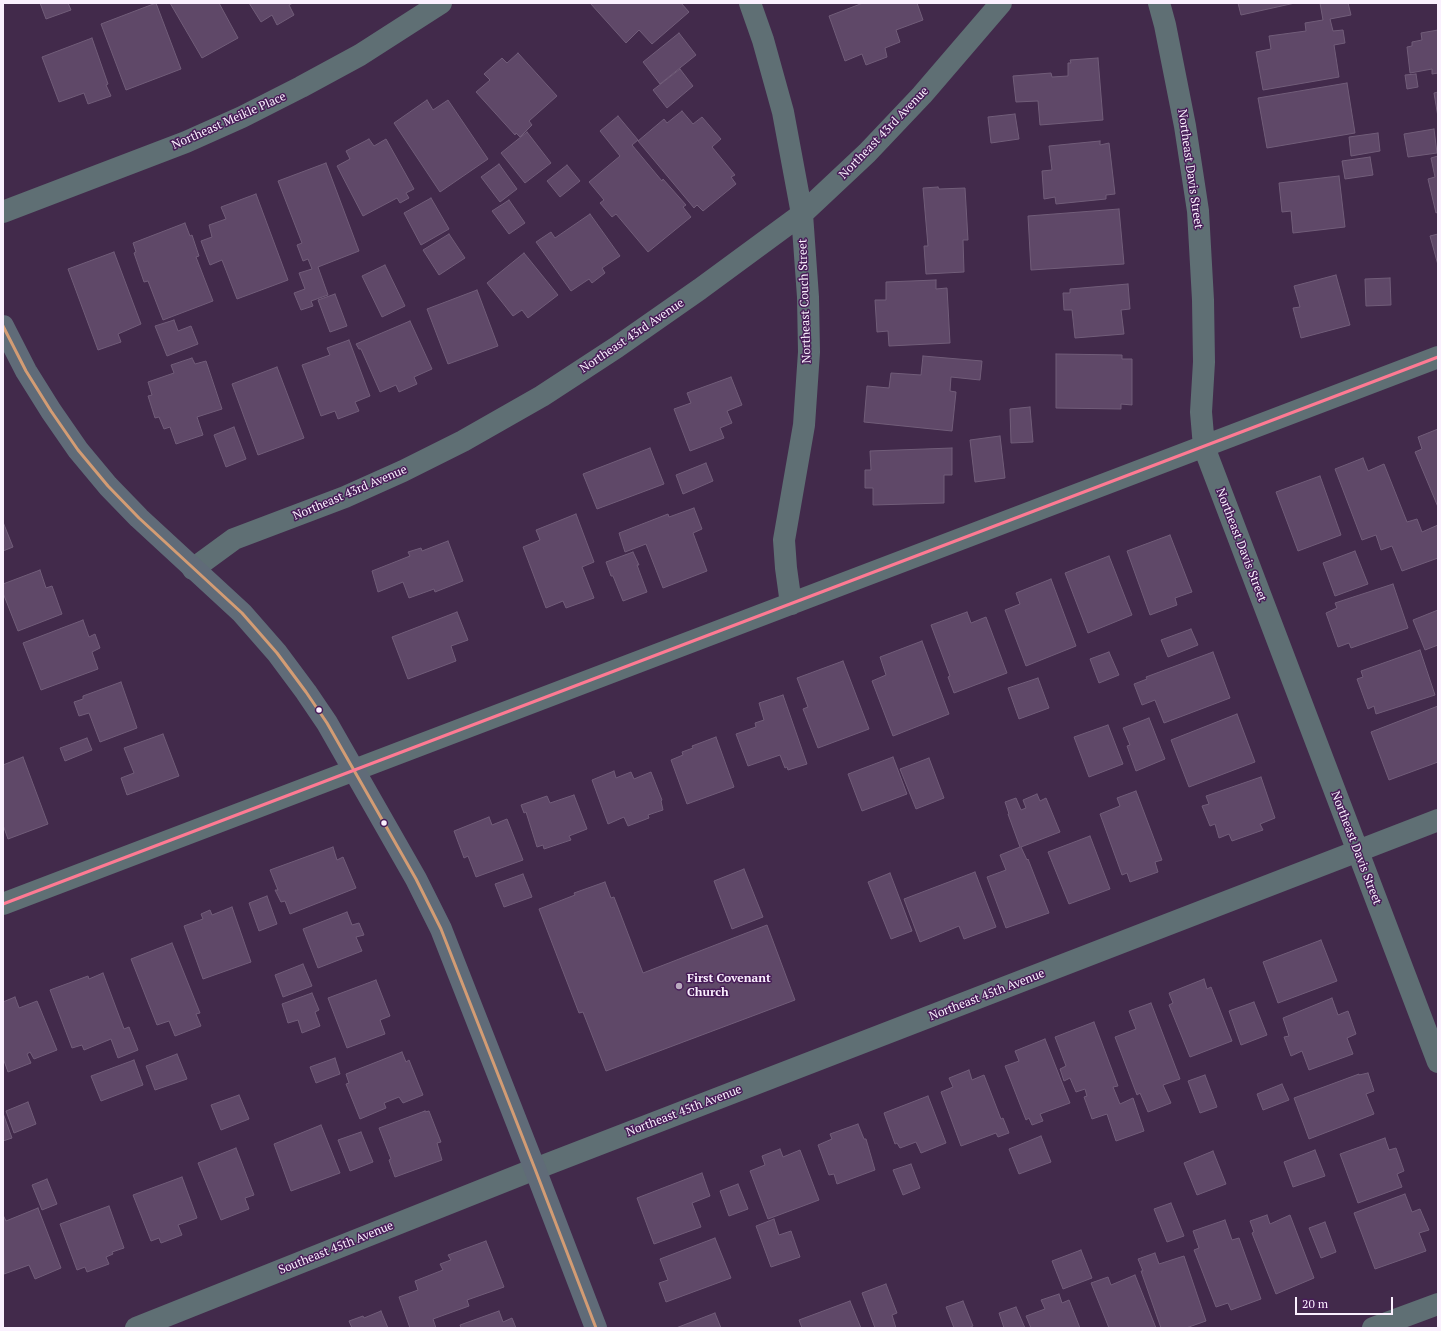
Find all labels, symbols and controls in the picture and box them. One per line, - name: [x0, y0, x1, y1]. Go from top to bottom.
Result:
- street label: Northeast 43rd Avenue: [836, 84, 932, 182]
- street label: Northeast Meikle Place: [170, 89, 288, 153]
- street label: Northeast Davis Street: [1174, 108, 1206, 230]
- street label: Northeast Couch Street: [796, 238, 814, 364]
- street label: Northeast 43rd Avenue: [577, 296, 687, 376]
- street label: Northeast 43rd Avenue: [291, 462, 409, 524]
- street label: Northeast Davis Street: [1213, 486, 1269, 604]
- unlabelled marker: [314, 705, 324, 715]
- street label: Northeast Davis Street: [1328, 789, 1384, 907]
- unlabelled marker: [379, 818, 389, 828]
- street label: Northeast 45th Avenue: [927, 966, 1047, 1024]
- place label: First Covenant Church: [687, 972, 771, 1000]
- marker: First Covenant Church: [674, 981, 684, 991]
- street label: Northeast 45th Avenue: [624, 1082, 744, 1140]
- street label: Southeast 45th Avenue: [276, 1218, 396, 1278]
- scale bar: [1297, 1289, 1395, 1315]
- text: 20 m: [1302, 1296, 1328, 1311]

